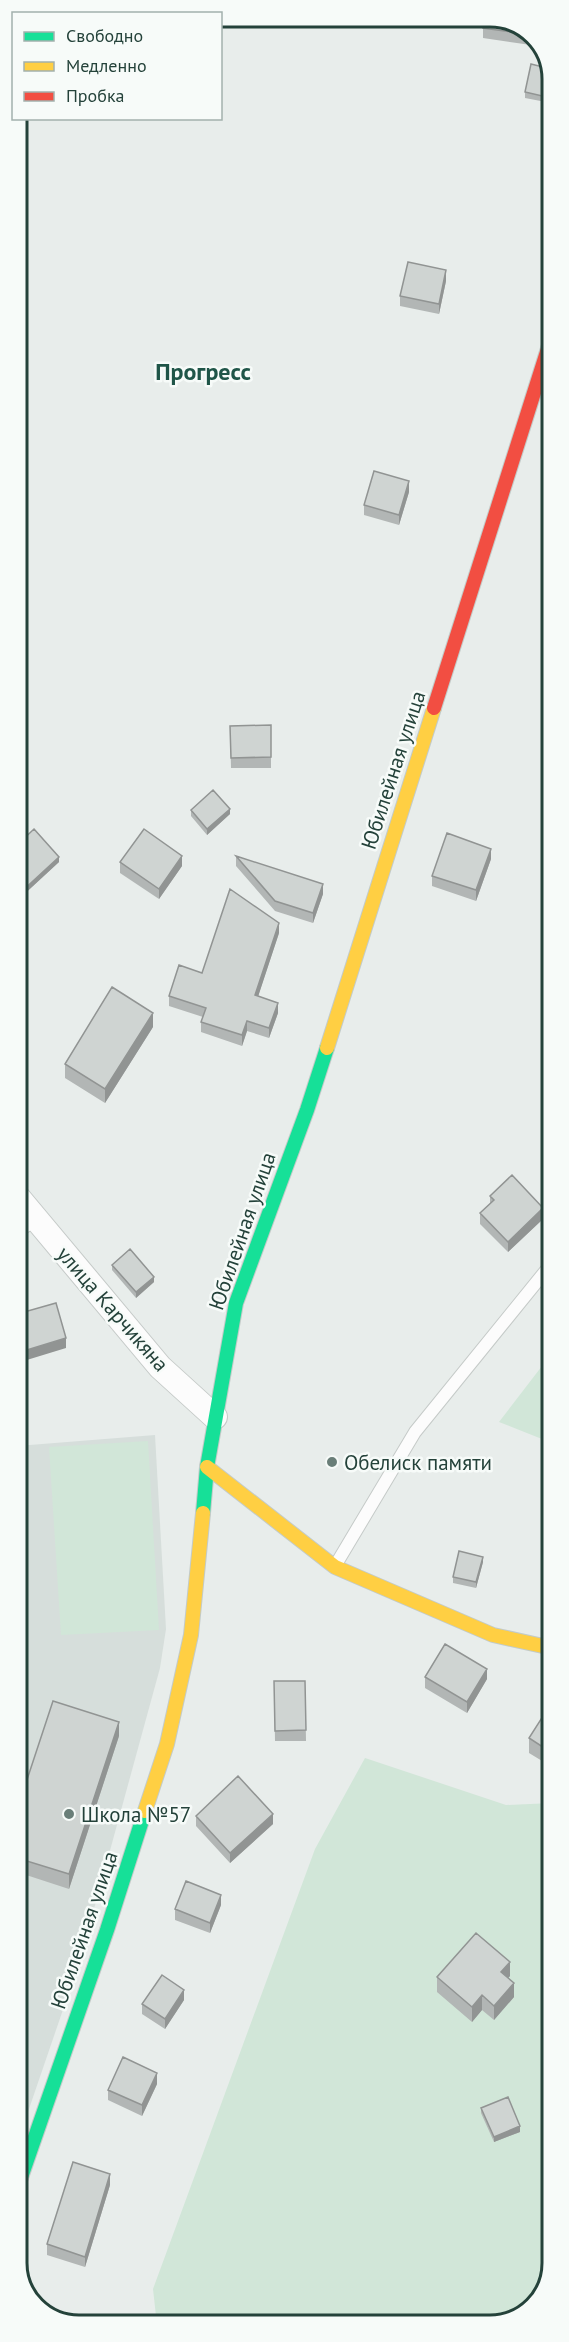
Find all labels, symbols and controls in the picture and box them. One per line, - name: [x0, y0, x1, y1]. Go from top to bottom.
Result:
- legend: [12, 12, 222, 120]
- text: Свободно: [66, 24, 143, 47]
- text: Медленно: [66, 54, 147, 77]
- text: Пробка: [66, 84, 124, 107]
- district label: Прогресс: [155, 356, 251, 387]
- street label: Юбилейная улица: [355, 687, 431, 853]
- street label: Юбилейная улица: [202, 1149, 282, 1313]
- street label: улица Карчикяна: [51, 1241, 175, 1377]
- place label: Обелиск памяти: [344, 1449, 492, 1476]
- marker: Обелиск памяти: [325, 1455, 339, 1469]
- place label: Школа №57: [81, 1801, 191, 1828]
- marker: Школа №57: [62, 1807, 76, 1821]
- street label: Юбилейная улица: [44, 1848, 124, 2012]

